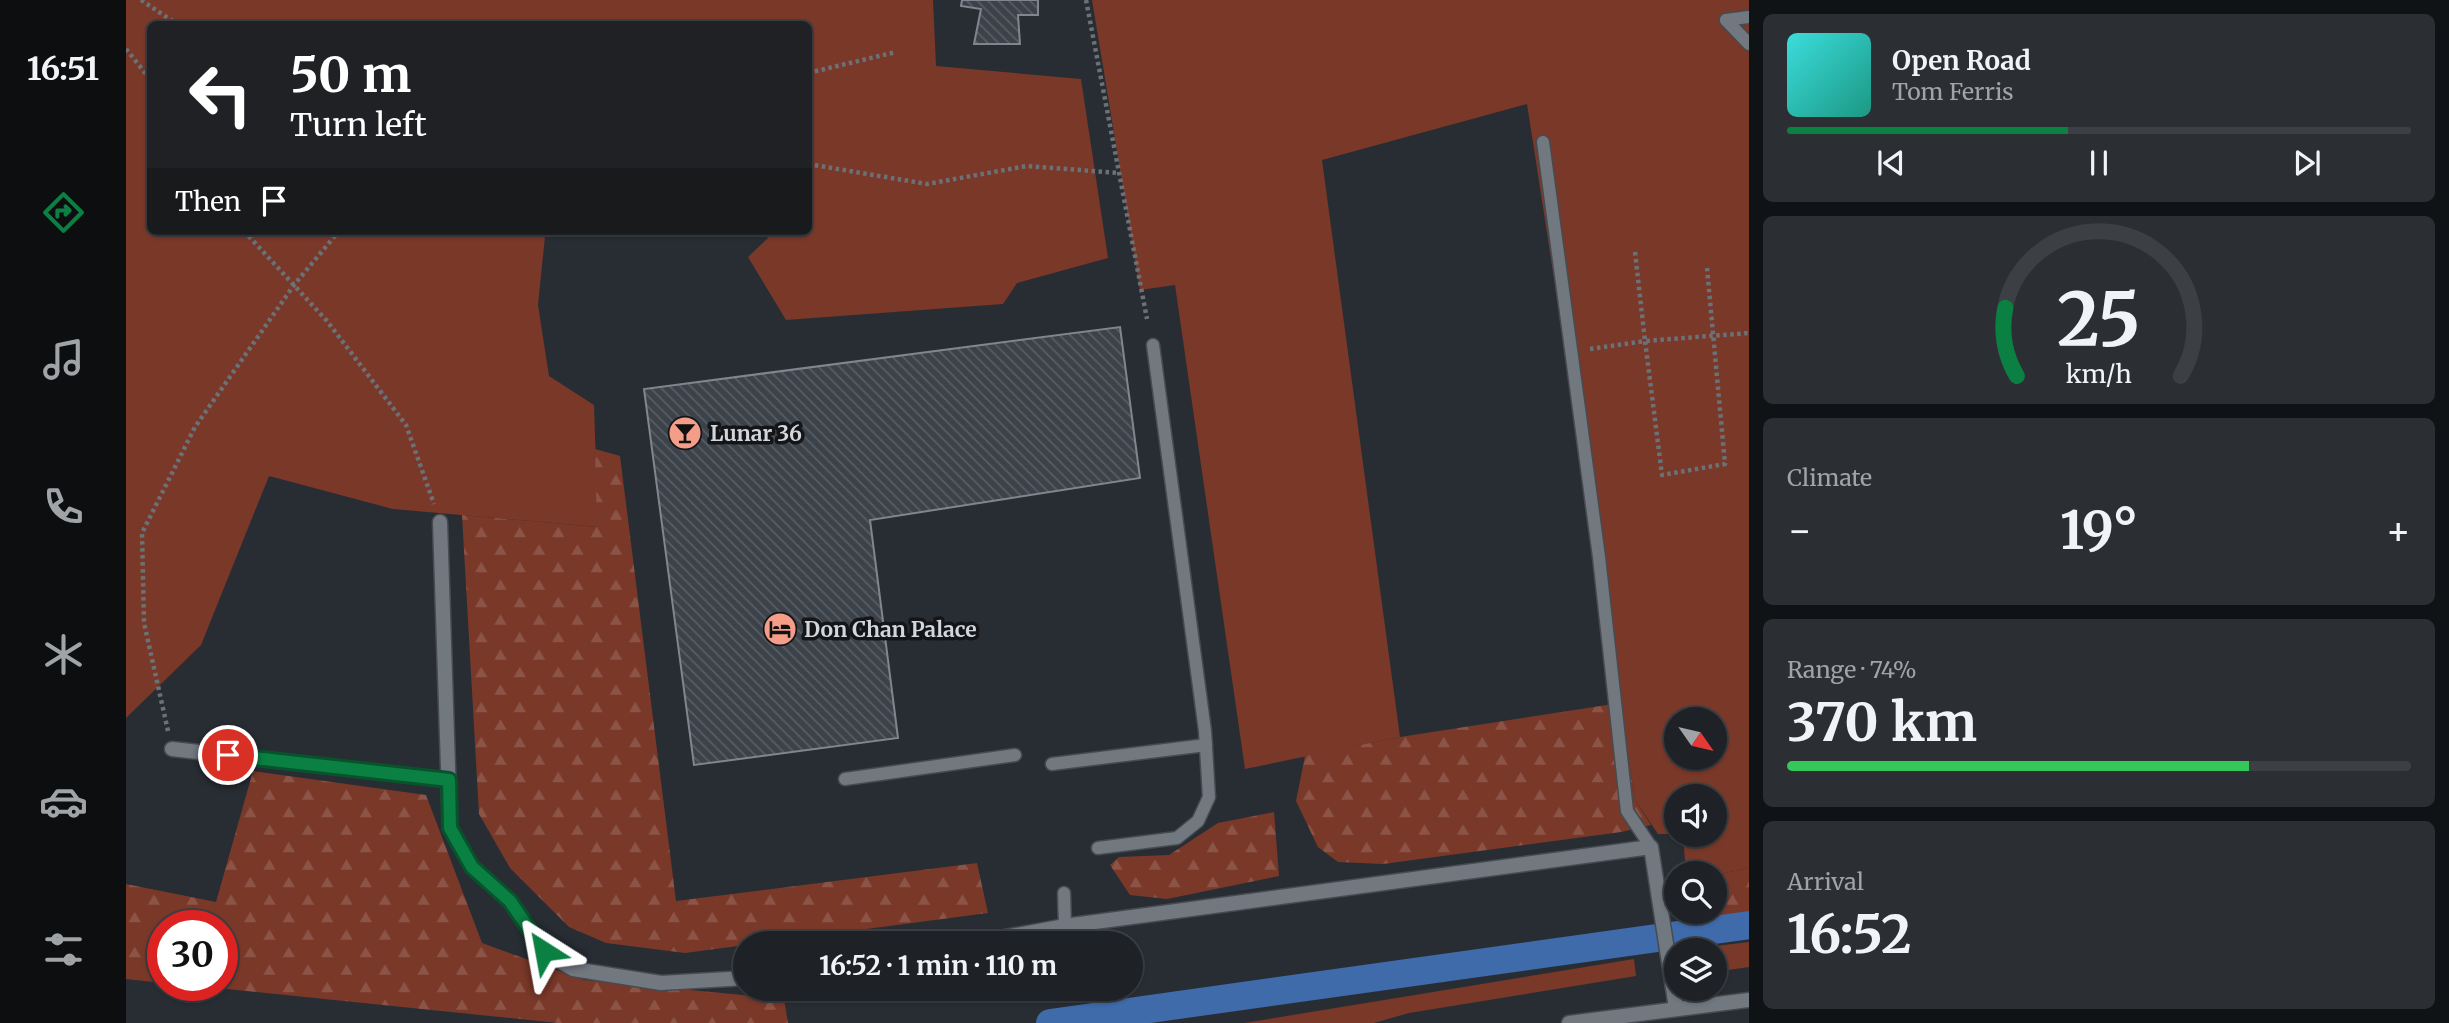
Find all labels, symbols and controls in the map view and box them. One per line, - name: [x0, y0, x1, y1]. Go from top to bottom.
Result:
- text: 50 m: [290, 44, 411, 105]
- text: Open Road: [1892, 44, 2031, 77]
- text: 16:51: [27, 49, 99, 89]
- icon: left: [175, 49, 266, 140]
- text: Tom Ferris: [1892, 77, 2014, 106]
- text: Turn left: [290, 105, 427, 145]
- icon: previous: [1872, 144, 1910, 182]
- icon: pause: [2080, 144, 2118, 182]
- icon: next: [2288, 144, 2326, 182]
- icon: arrive: [255, 182, 293, 220]
- text: Then: [175, 185, 241, 218]
- icon: directions: [39, 188, 88, 237]
- text: 25: [2057, 274, 2141, 366]
- icon: music: [39, 335, 88, 384]
- text: km/h: [2066, 357, 2132, 389]
- bar icon: Lunar 36: [666, 414, 704, 452]
- place label: Lunar 36: [710, 420, 802, 447]
- text: Climate: [1787, 463, 1872, 492]
- icon: phone: [39, 482, 88, 531]
- text: 19°: [2060, 498, 2138, 563]
- text: −: [1787, 507, 1812, 554]
- text: +: [2386, 507, 2411, 554]
- hotel icon: Don Chan Palace: [761, 610, 799, 648]
- place label: Don Chan Palace: [804, 616, 977, 643]
- icon: climate: [39, 630, 88, 679]
- text: Range · 74%: [1787, 655, 1917, 684]
- text: 370 km: [1787, 690, 1977, 755]
- north arrow: [1664, 707, 1727, 770]
- map controls: [1664, 707, 1727, 1001]
- pin: [198, 725, 258, 785]
- icon: arrive: [209, 736, 247, 774]
- icon: car: [39, 777, 88, 826]
- button: sound: [1664, 784, 1727, 847]
- button: search: [1664, 861, 1727, 924]
- text: Arrival: [1787, 867, 1864, 896]
- text: 16:52: [1787, 902, 1912, 967]
- speed limit sign: 30: [147, 910, 238, 1001]
- position arrow: [507, 914, 581, 988]
- icon: filters: [39, 925, 88, 974]
- button: layers: [1664, 938, 1727, 1001]
- text: 16:52 · 1 min · 110 m: [819, 949, 1057, 982]

